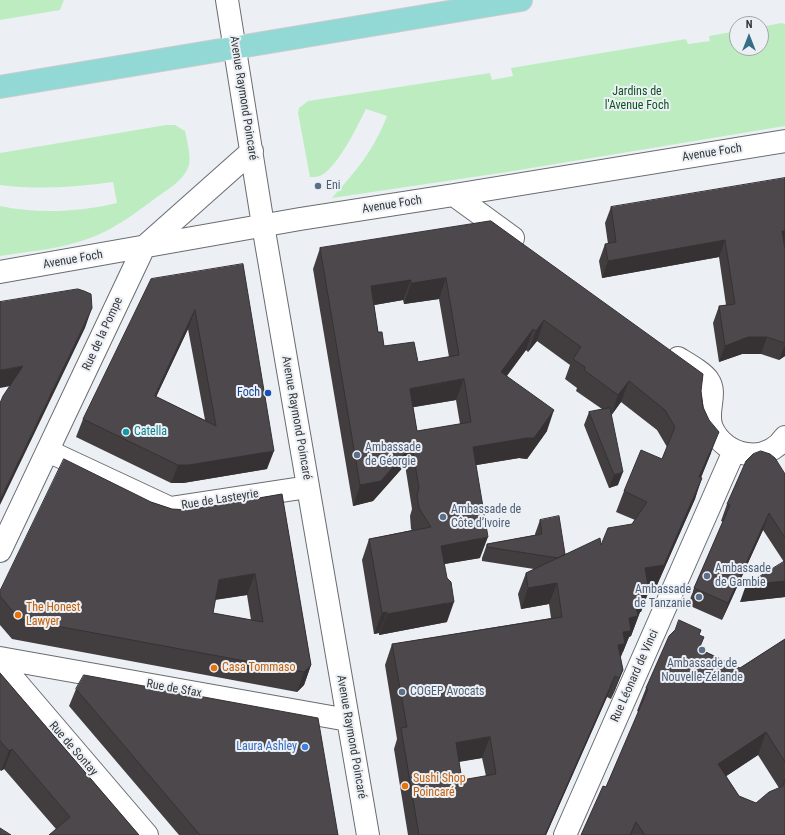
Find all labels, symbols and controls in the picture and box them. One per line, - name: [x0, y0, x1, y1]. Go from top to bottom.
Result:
- north arrow: [729, 16, 769, 56]
- text: N: [746, 18, 752, 31]
- street label: Avenue Raymond Poincaré: [226, 35, 260, 161]
- park label: Jardins de l'Avenue Foch: [605, 85, 669, 113]
- street label: Avenue Foch: [681, 141, 743, 165]
- place label: Eni: [326, 179, 341, 193]
- marker: Eni: [313, 181, 323, 191]
- street label: Avenue Foch: [361, 193, 423, 217]
- street label: Avenue Foch: [42, 248, 104, 272]
- street label: Rue de la Pompe: [80, 295, 126, 373]
- street label: Avenue Raymond Poincaré: [278, 355, 314, 481]
- place label: Foch: [237, 386, 260, 400]
- marker: Foch: [263, 388, 273, 398]
- place label: Catella: [134, 425, 167, 439]
- marker: Catella: [121, 427, 131, 437]
- place label: Ambassade de Géorgie: [365, 441, 421, 469]
- marker: Ambassade de Géorgie: [352, 450, 362, 460]
- street label: Rue de Lasteyrie: [180, 487, 260, 513]
- place label: Ambassade de Côte d’Ivoire: [451, 503, 521, 531]
- marker: Ambassade de Côte d’Ivoire: [438, 512, 448, 522]
- place label: Ambassade de Gambie: [715, 562, 771, 590]
- marker: Ambassade de Gambie: [702, 571, 712, 581]
- place label: Ambassade de Tanzanie: [634, 583, 691, 611]
- marker: Ambassade de Tanzanie: [694, 592, 704, 602]
- place label: The Honest Lawyer: [26, 601, 80, 629]
- marker: The Honest Lawyer: [13, 610, 23, 620]
- street label: Rue Léonard de Vinci: [608, 628, 662, 724]
- marker: Ambassade de Nouvelle-Zélande: [697, 645, 707, 655]
- place label: Ambassade de Nouvelle-Zélande: [661, 657, 743, 685]
- place label: Casa Tommaso: [222, 661, 296, 675]
- marker: Casa Tommaso: [209, 663, 219, 673]
- street label: Avenue Raymond Poincaré: [333, 674, 369, 800]
- street label: Rue de Sfax: [145, 677, 203, 701]
- place label: COGEP Avocats: [410, 685, 484, 699]
- marker: COGEP Avocats: [397, 687, 407, 697]
- street label: Rue de Sontay: [46, 719, 100, 779]
- place label: Laura Ashley: [236, 740, 297, 754]
- marker: Laura Ashley: [300, 742, 310, 752]
- place label: Sushi Shop Poincaré: [413, 772, 466, 800]
- marker: Sushi Shop Poincaré: [400, 781, 410, 791]

